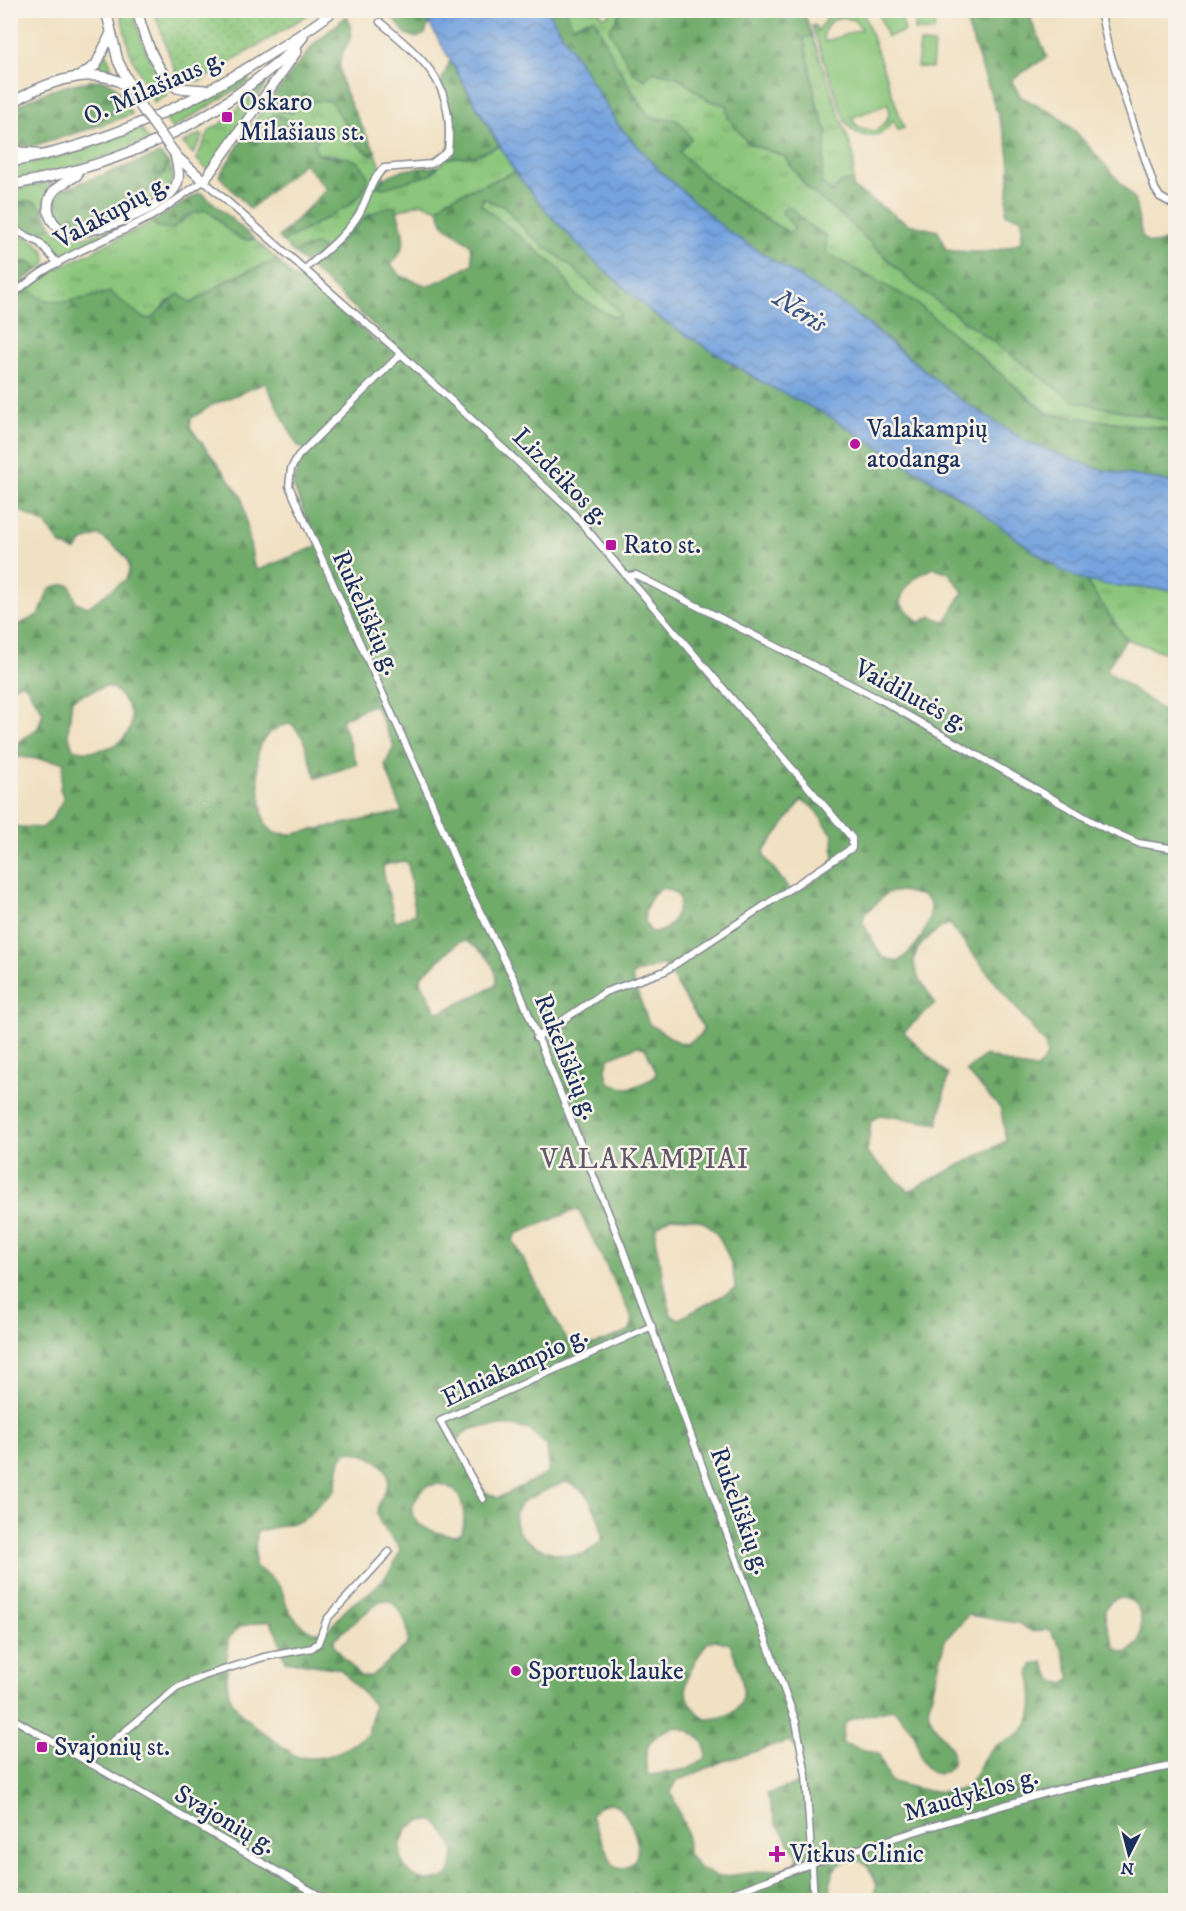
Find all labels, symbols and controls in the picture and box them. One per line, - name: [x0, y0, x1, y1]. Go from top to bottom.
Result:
- street label: O. Milašiaus g.: [78, 42, 230, 134]
- place label: Oskaro Milašiaus st.: [239, 86, 365, 149]
- marker: Oskaro Milašiaus st.: [220, 110, 234, 124]
- street label: Valakupių g.: [48, 167, 175, 258]
- water label: Neris: [765, 280, 834, 341]
- place label: Valakampių atodanga: [866, 413, 988, 476]
- street label: Lizdeikos g.: [505, 421, 617, 533]
- marker: Valakampių atodanga: [848, 437, 862, 451]
- place label: Rato st.: [623, 529, 701, 562]
- marker: Rato st.: [604, 538, 618, 552]
- street label: Rukeliškių g.: [324, 546, 408, 680]
- street label: Vaidilutės g.: [847, 652, 974, 740]
- street label: Rukeliškių g.: [526, 989, 606, 1125]
- district label: VALAKAMPIAI: [539, 1142, 750, 1177]
- street label: Elniakampio g.: [437, 1319, 593, 1415]
- street label: Rukeliškių g.: [702, 1443, 778, 1579]
- place label: Sportuok lauke: [528, 1655, 684, 1688]
- marker: Sportuok lauke: [509, 1664, 523, 1678]
- place label: Svajonių st.: [54, 1731, 170, 1764]
- marker: Svajonių st.: [35, 1740, 49, 1754]
- street label: Maudyklos g.: [900, 1760, 1042, 1830]
- street label: Svajonių g.: [168, 1778, 282, 1862]
- north arrow: [1099, 1824, 1159, 1884]
- place label: Vitkus Clinic: [789, 1838, 924, 1871]
- marker: Vitkus Clinic: [768, 1845, 786, 1863]
- text: N: [1120, 1857, 1135, 1879]

